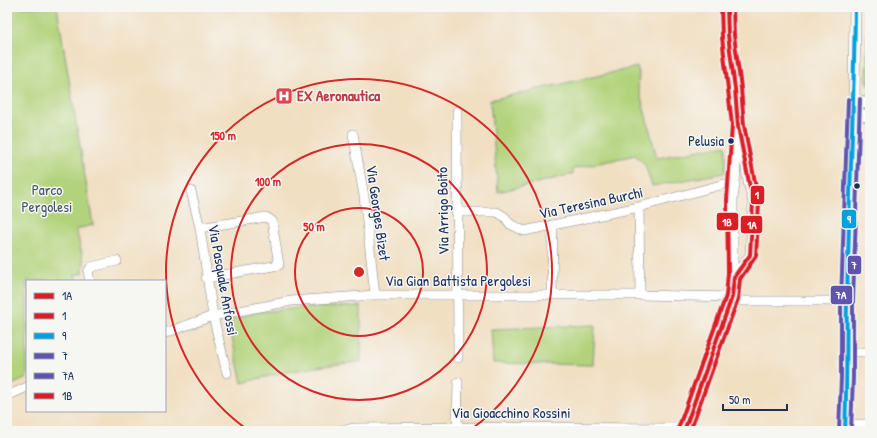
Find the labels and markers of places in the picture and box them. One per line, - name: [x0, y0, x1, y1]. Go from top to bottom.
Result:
- place label: EX Aeronautica: [297, 85, 380, 106]
- hospital icon: EX Aeronautica: [274, 86, 294, 106]
- place label: Pelusia: [688, 131, 724, 150]
- marker: Pelusia: [726, 136, 736, 146]
- unlabelled marker: [852, 181, 862, 191]
- centre of rings: [352, 265, 366, 279]

